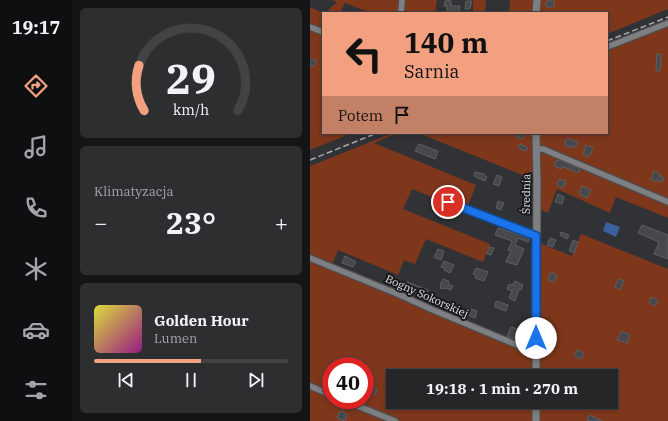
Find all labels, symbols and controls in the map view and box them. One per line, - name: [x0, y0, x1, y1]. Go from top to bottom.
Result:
- text: 19:17: [12, 16, 60, 39]
- text: 140 m: [404, 24, 488, 61]
- icon: left: [338, 28, 390, 80]
- text: 29: [166, 51, 216, 105]
- text: Sarnia: [404, 60, 459, 83]
- icon: directions: [22, 72, 50, 100]
- text: km/h: [173, 99, 209, 118]
- icon: arrive: [391, 104, 413, 126]
- text: Potem: [338, 106, 383, 125]
- icon: music: [22, 133, 50, 161]
- street label: Średnia: [519, 174, 533, 214]
- text: Klimatyzacja: [94, 183, 174, 200]
- pin: [431, 185, 465, 219]
- icon: arrive: [437, 191, 459, 213]
- icon: phone: [22, 194, 50, 222]
- text: 23°: [166, 203, 216, 242]
- text: −: [94, 208, 107, 237]
- text: +: [275, 208, 288, 237]
- icon: climate: [22, 255, 50, 283]
- street label: Bogny Sokorskiej: [383, 271, 471, 321]
- text: Golden Hour: [154, 311, 249, 330]
- icon: car: [22, 316, 50, 344]
- position arrow: [515, 317, 557, 359]
- text: Lumen: [154, 330, 197, 347]
- speed limit sign: 40: [322, 357, 374, 409]
- icon: previous: [115, 369, 137, 391]
- icon: pause: [180, 369, 202, 391]
- icon: next: [245, 369, 267, 391]
- icon: filters: [22, 376, 50, 404]
- text: 19:18 · 1 min · 270 m: [426, 379, 578, 398]

